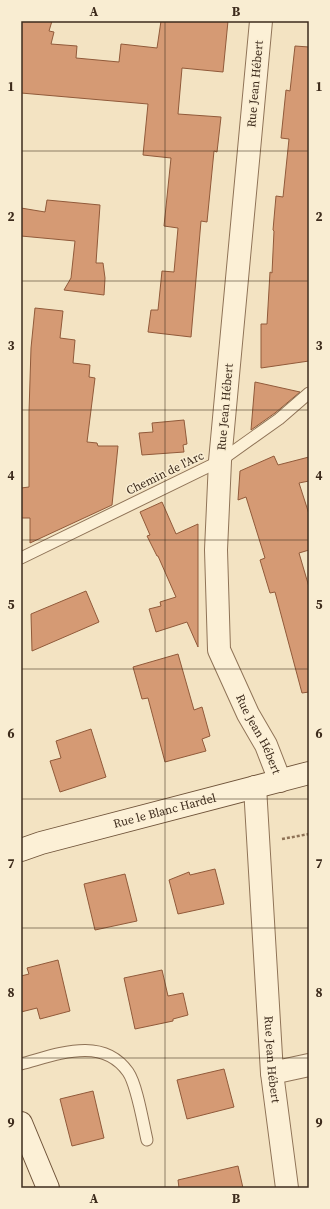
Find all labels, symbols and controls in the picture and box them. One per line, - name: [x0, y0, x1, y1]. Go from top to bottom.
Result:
- text: A: [90, 3, 99, 20]
- text: B: [232, 3, 241, 20]
- street label: Rue Jean Hébert: [243, 40, 267, 128]
- text: 1: [7, 78, 15, 95]
- text: 1: [315, 78, 323, 95]
- text: 2: [7, 208, 15, 225]
- text: 2: [315, 208, 323, 225]
- text: 3: [7, 337, 15, 354]
- text: 3: [315, 337, 323, 354]
- street label: Rue Jean Hébert: [213, 363, 237, 451]
- street label: Chemin de l'Arc: [124, 447, 207, 499]
- text: 4: [7, 467, 15, 484]
- text: 4: [315, 467, 323, 484]
- text: 5: [7, 596, 15, 613]
- text: 5: [315, 596, 323, 613]
- street label: Rue Jean Hébert: [232, 692, 285, 776]
- text: 6: [7, 725, 15, 742]
- text: 6: [315, 725, 323, 742]
- street label: Rue le Blanc Hardel: [112, 790, 218, 832]
- text: 7: [7, 855, 15, 872]
- text: 7: [315, 855, 323, 872]
- text: 8: [7, 984, 15, 1001]
- text: 8: [315, 984, 323, 1001]
- street label: Rue Jean Hébert: [261, 1015, 284, 1104]
- text: 9: [7, 1114, 15, 1131]
- text: 9: [315, 1114, 323, 1131]
- text: A: [90, 1190, 99, 1207]
- text: B: [232, 1190, 241, 1207]

